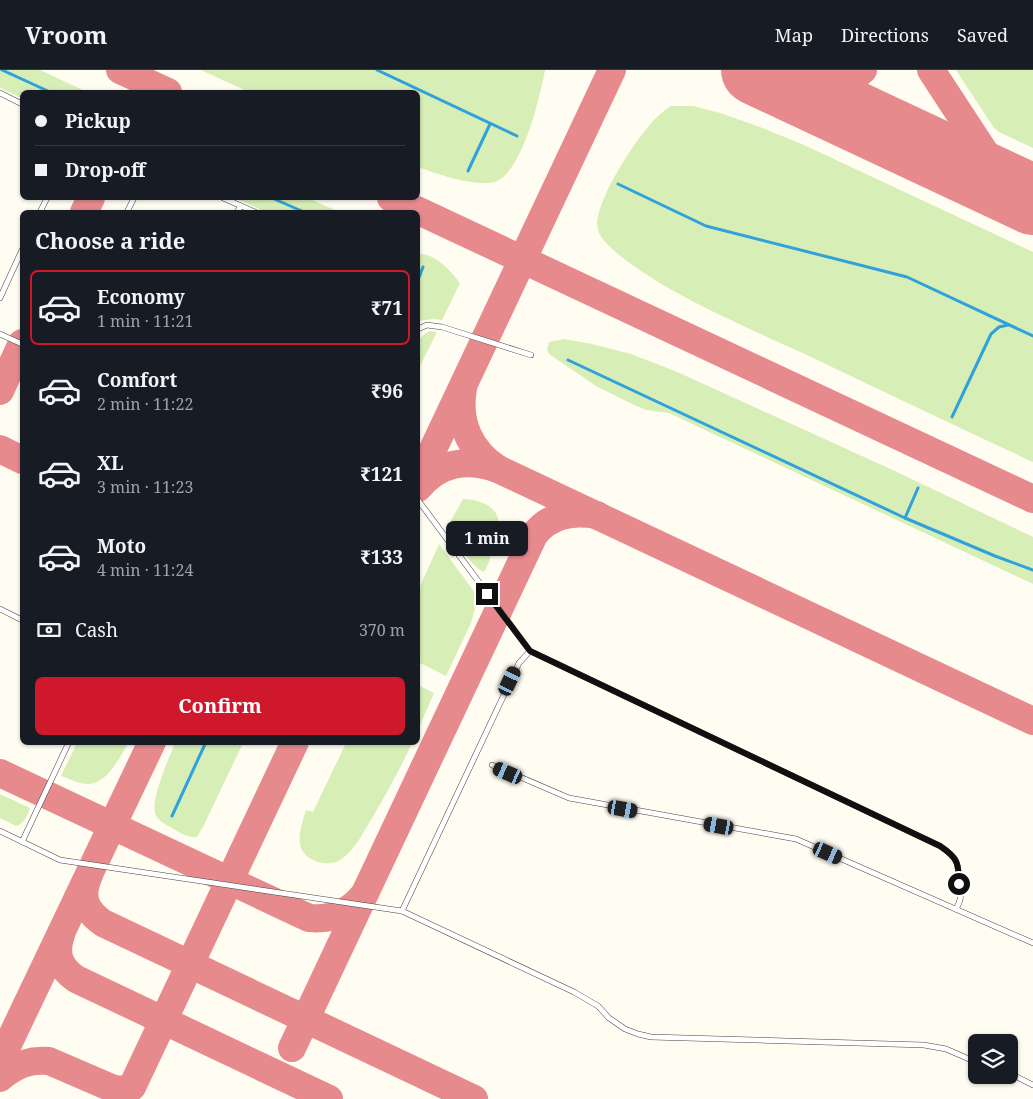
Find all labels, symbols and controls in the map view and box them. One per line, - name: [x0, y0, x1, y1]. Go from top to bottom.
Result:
- text: Vroom: [25, 18, 107, 51]
- text: Map: [775, 23, 813, 47]
- text: Directions: [841, 23, 929, 47]
- text: Saved: [957, 23, 1008, 47]
- text: Pickup: [65, 108, 131, 134]
- text: Drop-off: [65, 157, 145, 183]
- text: Choose a ride: [35, 225, 185, 255]
- text: Economy: [97, 284, 185, 310]
- icon: car: [37, 285, 82, 330]
- text: ₹71: [371, 295, 403, 321]
- text: 1 min · 11:21: [97, 310, 193, 332]
- text: Comfort: [97, 367, 177, 393]
- icon: car: [37, 368, 82, 413]
- text: ₹96: [371, 378, 403, 404]
- text: 2 min · 11:22: [97, 393, 193, 415]
- text: XL: [97, 450, 123, 476]
- icon: car: [37, 451, 82, 496]
- text: ₹121: [360, 461, 403, 487]
- text: 3 min · 11:23: [97, 476, 193, 498]
- callout: 1 min: [446, 522, 528, 556]
- text: 1 min: [464, 527, 510, 549]
- text: Moto: [97, 533, 146, 559]
- icon: car: [37, 534, 82, 579]
- text: ₹133: [360, 544, 403, 570]
- text: 4 min · 11:24: [97, 559, 193, 581]
- route end: [476, 583, 498, 605]
- icon: cash: [35, 616, 63, 644]
- text: Cash: [75, 617, 118, 643]
- text: 370 m: [359, 619, 405, 641]
- car: [496, 664, 523, 698]
- button: Confirm: [35, 677, 405, 735]
- car: [491, 760, 524, 786]
- car: [606, 799, 639, 819]
- car: [702, 816, 735, 836]
- car: [811, 840, 844, 866]
- route start: [948, 873, 970, 895]
- map controls: [968, 1034, 1018, 1084]
- button: layers: [968, 1034, 1018, 1084]

